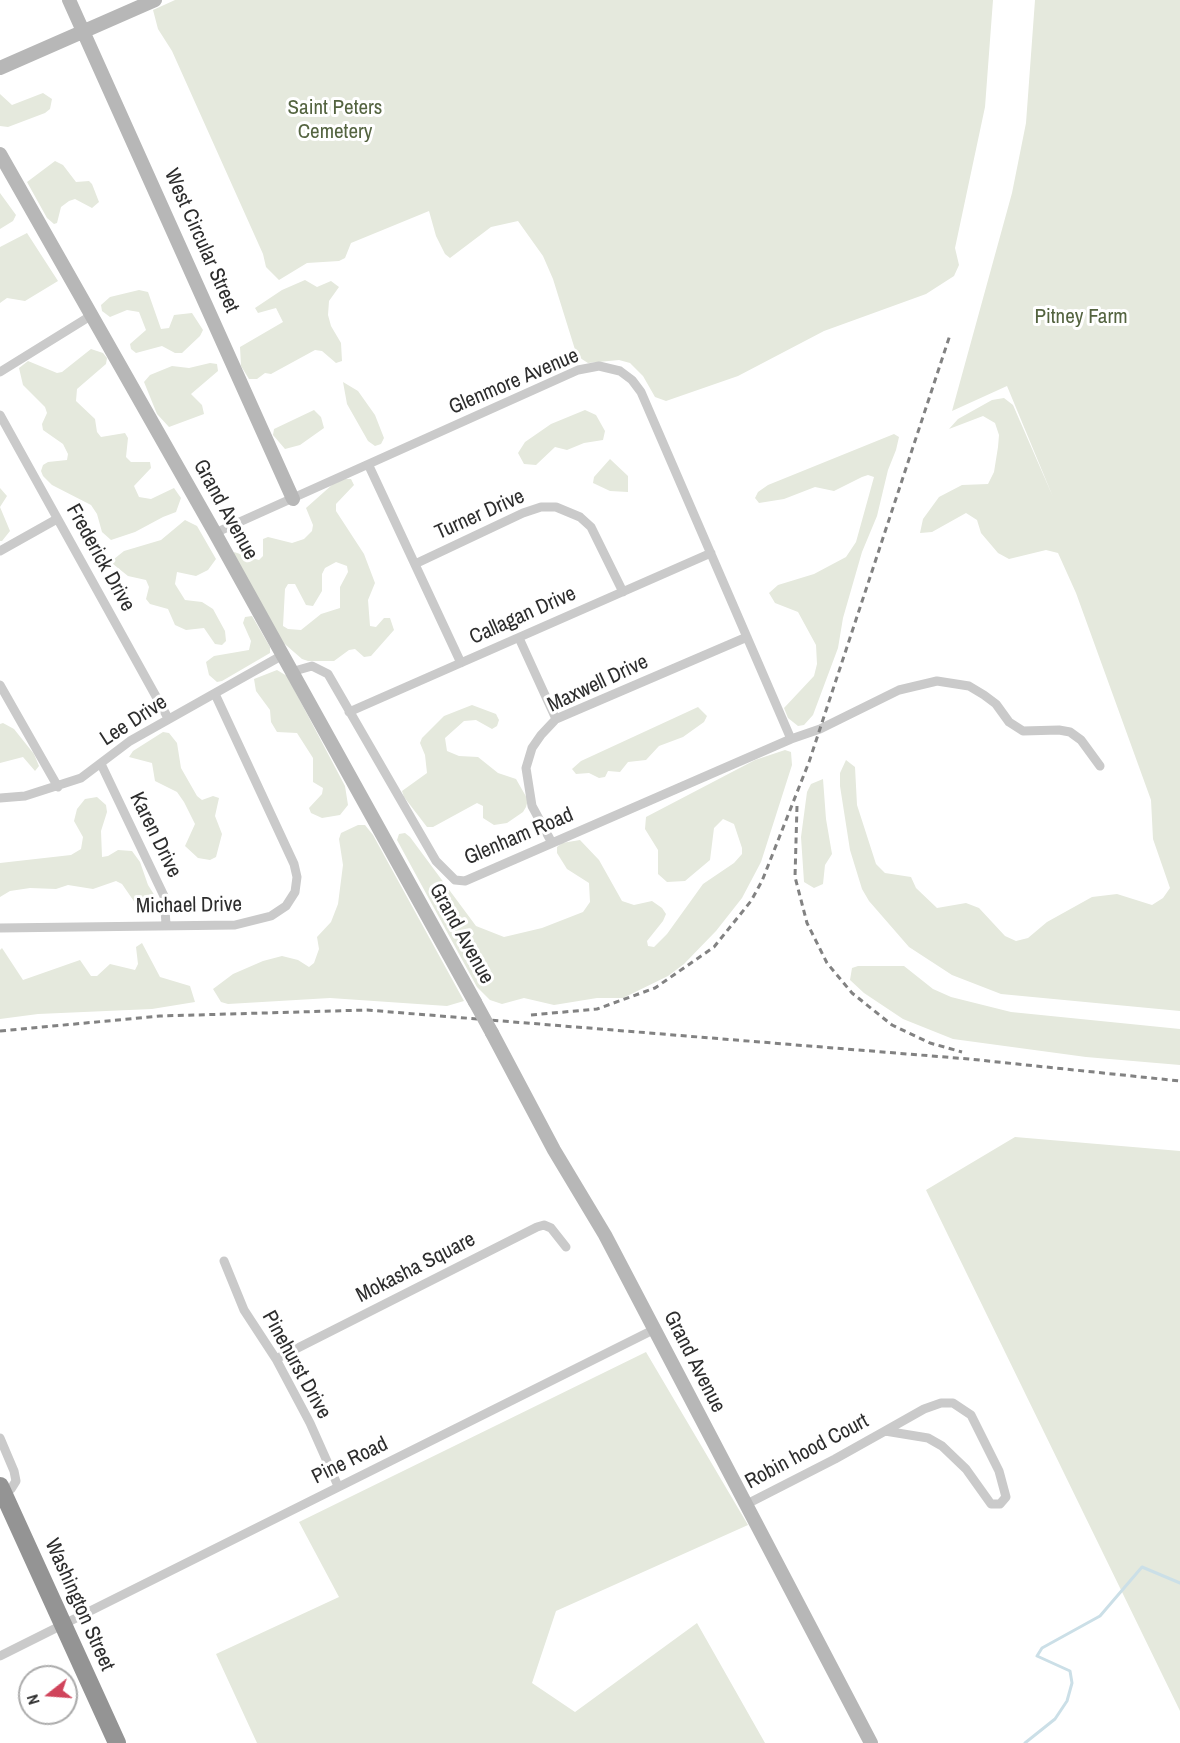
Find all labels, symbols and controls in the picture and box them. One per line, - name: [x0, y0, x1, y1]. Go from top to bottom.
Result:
- park label: Saint Peters Cemetery: [288, 95, 382, 145]
- street label: West Circular Street: [158, 165, 244, 317]
- park label: Pitney Farm: [1035, 304, 1127, 330]
- street label: Glenmore Avenue: [445, 343, 583, 421]
- street label: Grand Avenue: [187, 455, 263, 565]
- street label: Turner Drive: [431, 484, 529, 546]
- street label: Frederick Drive: [60, 500, 140, 616]
- street label: Callagan Drive: [466, 581, 580, 651]
- street label: Maxwell Drive: [544, 650, 652, 718]
- street label: Lee Drive: [96, 690, 172, 752]
- street label: Karen Drive: [124, 788, 186, 882]
- street label: Glenham Road: [461, 803, 577, 871]
- street label: Grand Avenue: [423, 879, 499, 989]
- street label: Michael Drive: [136, 892, 242, 920]
- street label: Mokasha Square: [352, 1227, 480, 1309]
- street label: Pinehurst Drive: [256, 1307, 336, 1423]
- street label: Grand Avenue: [658, 1307, 730, 1417]
- street label: Robin hood Court: [741, 1409, 873, 1495]
- street label: Pine Road: [308, 1432, 392, 1490]
- street label: Washington Street: [39, 1535, 119, 1675]
- north arrow: [18, 1665, 78, 1725]
- text: N: [21, 1692, 45, 1707]

